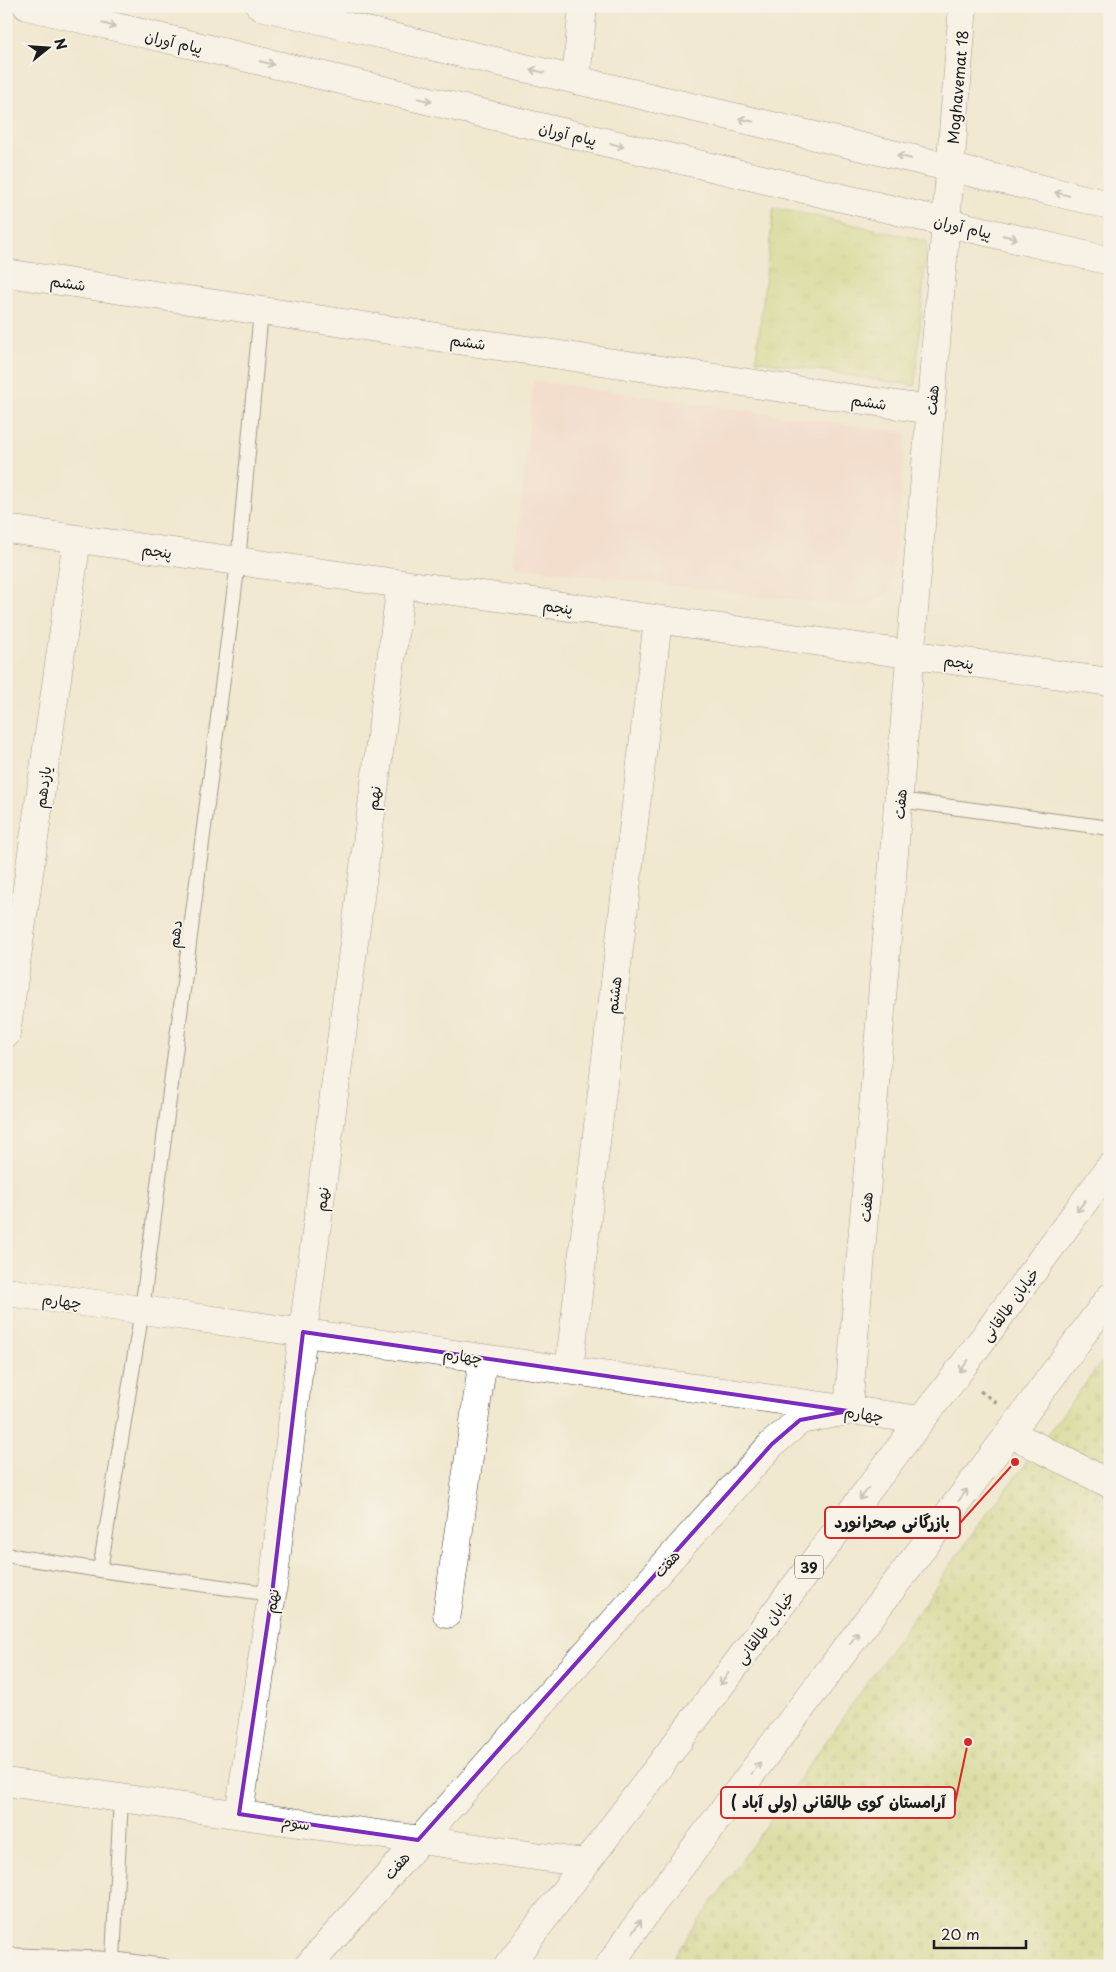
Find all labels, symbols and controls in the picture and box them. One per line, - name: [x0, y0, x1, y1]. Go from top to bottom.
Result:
- one-way arrow: [100, 21, 116, 30]
- north arrow: [22, 22, 72, 72]
- street label: پیام آوران: [143, 23, 205, 60]
- street label: Moghavemat 18: [941, 29, 973, 145]
- text: N: [49, 36, 73, 52]
- one-way arrow: [258, 59, 274, 68]
- one-way arrow: [529, 66, 545, 75]
- one-way arrow: [417, 96, 433, 105]
- street label: پیام آوران: [537, 115, 599, 152]
- one-way arrow: [738, 115, 754, 124]
- one-way arrow: [609, 141, 625, 150]
- one-way arrow: [897, 152, 913, 161]
- one-way arrow: [1055, 189, 1071, 198]
- street label: پیام آوران: [932, 208, 994, 245]
- one-way arrow: [1002, 233, 1018, 242]
- street label: ششم: [49, 268, 87, 298]
- street label: ششم: [449, 327, 487, 357]
- street label: هفت: [918, 384, 944, 416]
- street label: ششم: [850, 387, 888, 417]
- street label: پنجم: [140, 537, 174, 565]
- street label: پنجم: [541, 593, 575, 621]
- street label: پنجم: [942, 648, 976, 676]
- street label: یازدهم: [28, 764, 58, 810]
- street label: نهم: [360, 784, 388, 812]
- street label: هفت: [886, 788, 912, 820]
- street label: دهم: [161, 919, 189, 950]
- street label: هشتم: [599, 975, 629, 1015]
- street label: نهم: [308, 1185, 336, 1213]
- street label: هفت: [852, 1191, 878, 1223]
- one-way arrow: [1076, 1199, 1086, 1213]
- street label: خیابان طالقانی: [974, 1262, 1044, 1346]
- street label: چهارم: [41, 1286, 83, 1315]
- street label: چهارم: [442, 1341, 484, 1370]
- one-way arrow: [959, 1358, 969, 1372]
- street label: چهارم: [843, 1399, 885, 1428]
- one-way arrow: [859, 1487, 870, 1500]
- one-way arrow: [957, 1489, 968, 1502]
- callout: بازرگانی صحرانورد: [825, 1507, 960, 1538]
- text: بازرگانی صحرانورد: [834, 1509, 950, 1533]
- street label: هفت: [647, 1544, 685, 1582]
- road number: 39: [795, 1555, 823, 1578]
- street label: خیابان طالقانی: [729, 1586, 799, 1668]
- street label: نهم: [258, 1587, 286, 1615]
- one-way arrow: [849, 1631, 859, 1645]
- one-way arrow: [719, 1672, 729, 1686]
- one-way arrow: [750, 1762, 761, 1775]
- callout: آرامستان کوی طالقانی (ولی آباد ): [721, 1787, 955, 1818]
- text: آرامستان کوی طالقانی (ولی آباد ): [731, 1789, 946, 1813]
- street label: سوم: [280, 1809, 312, 1837]
- street label: هفت: [377, 1846, 415, 1884]
- scale bar: [934, 1917, 1026, 1949]
- one-way arrow: [632, 1919, 642, 1933]
- text: 20 m: [941, 1922, 980, 1945]

